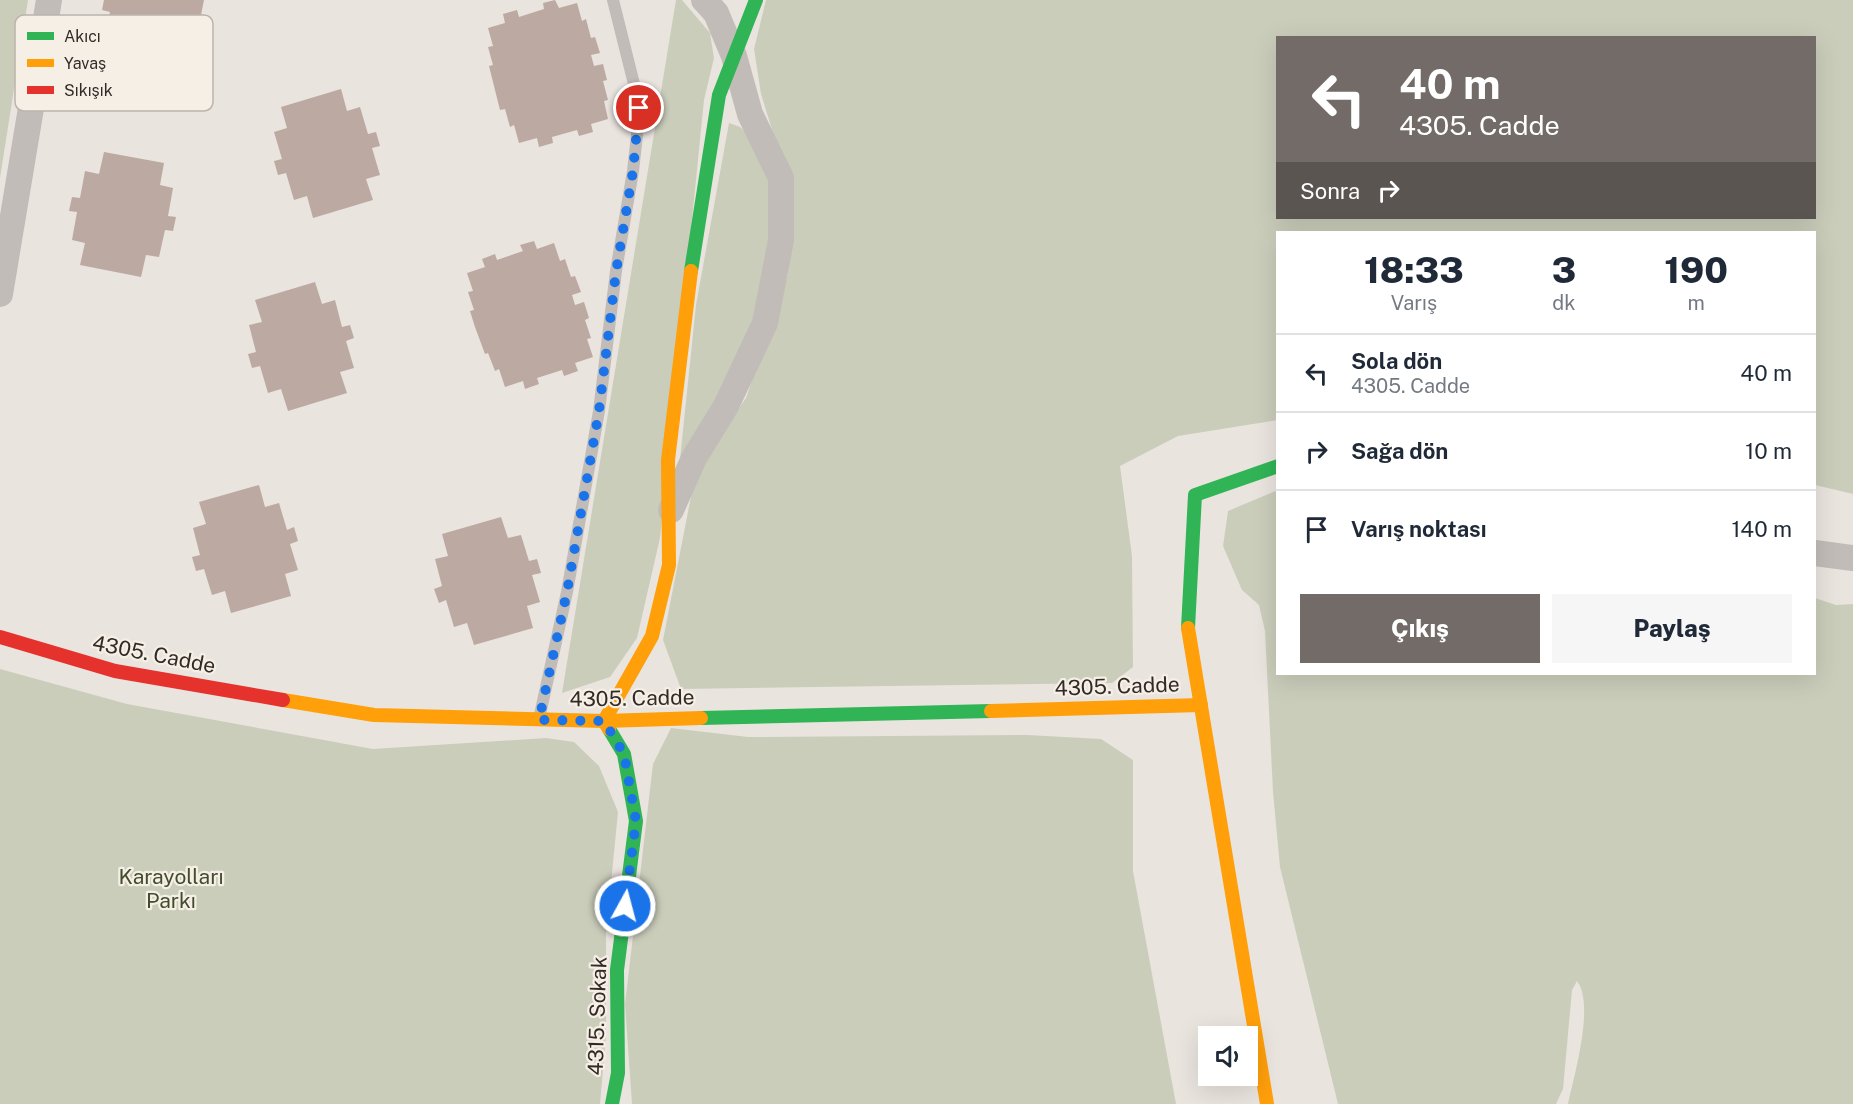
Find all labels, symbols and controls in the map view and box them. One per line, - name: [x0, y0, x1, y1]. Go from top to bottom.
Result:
- legend: [15, 15, 213, 111]
- text: Akıcı: [64, 27, 101, 46]
- text: Yavaş: [64, 54, 106, 73]
- text: 40 m: [1399, 59, 1501, 108]
- icon: left: [1300, 60, 1378, 138]
- text: Sıkışık: [64, 81, 113, 100]
- pin: [613, 82, 664, 133]
- icon: arrive: [622, 91, 655, 124]
- text: 4305. Cadde: [1399, 109, 1560, 141]
- icon: right: [1372, 174, 1405, 207]
- text: Sonra: [1300, 178, 1360, 204]
- text: 18:33: [1364, 249, 1464, 291]
- text: 3: [1552, 249, 1576, 291]
- text: 190: [1664, 249, 1728, 291]
- text: Varış: [1391, 291, 1437, 315]
- text: dk: [1552, 291, 1576, 315]
- text: m: [1687, 291, 1705, 315]
- text: Sola dön: [1351, 348, 1442, 374]
- icon: left: [1300, 357, 1333, 390]
- text: 40 m: [1740, 360, 1792, 386]
- text: 4305. Cadde: [1351, 374, 1470, 398]
- icon: right: [1300, 435, 1333, 468]
- text: Sağa dön: [1351, 438, 1448, 464]
- text: 10 m: [1745, 438, 1792, 464]
- icon: arrive: [1300, 513, 1333, 546]
- text: Varış noktası: [1351, 516, 1486, 542]
- text: 140 m: [1731, 516, 1792, 542]
- button: Çıkış: [1300, 594, 1540, 663]
- button: Paylaş: [1552, 594, 1792, 663]
- street label: 4305. Cadde: [90, 630, 218, 678]
- street label: 4305. Cadde: [1054, 671, 1180, 701]
- street label: 4305. Cadde: [569, 684, 695, 712]
- park label: Karayolları Parkı: [119, 864, 223, 913]
- position arrow: [593, 874, 657, 938]
- street label: 4315. Sokak: [582, 956, 612, 1076]
- map controls: [1198, 1026, 1258, 1086]
- button: sound: [1198, 1026, 1258, 1086]

